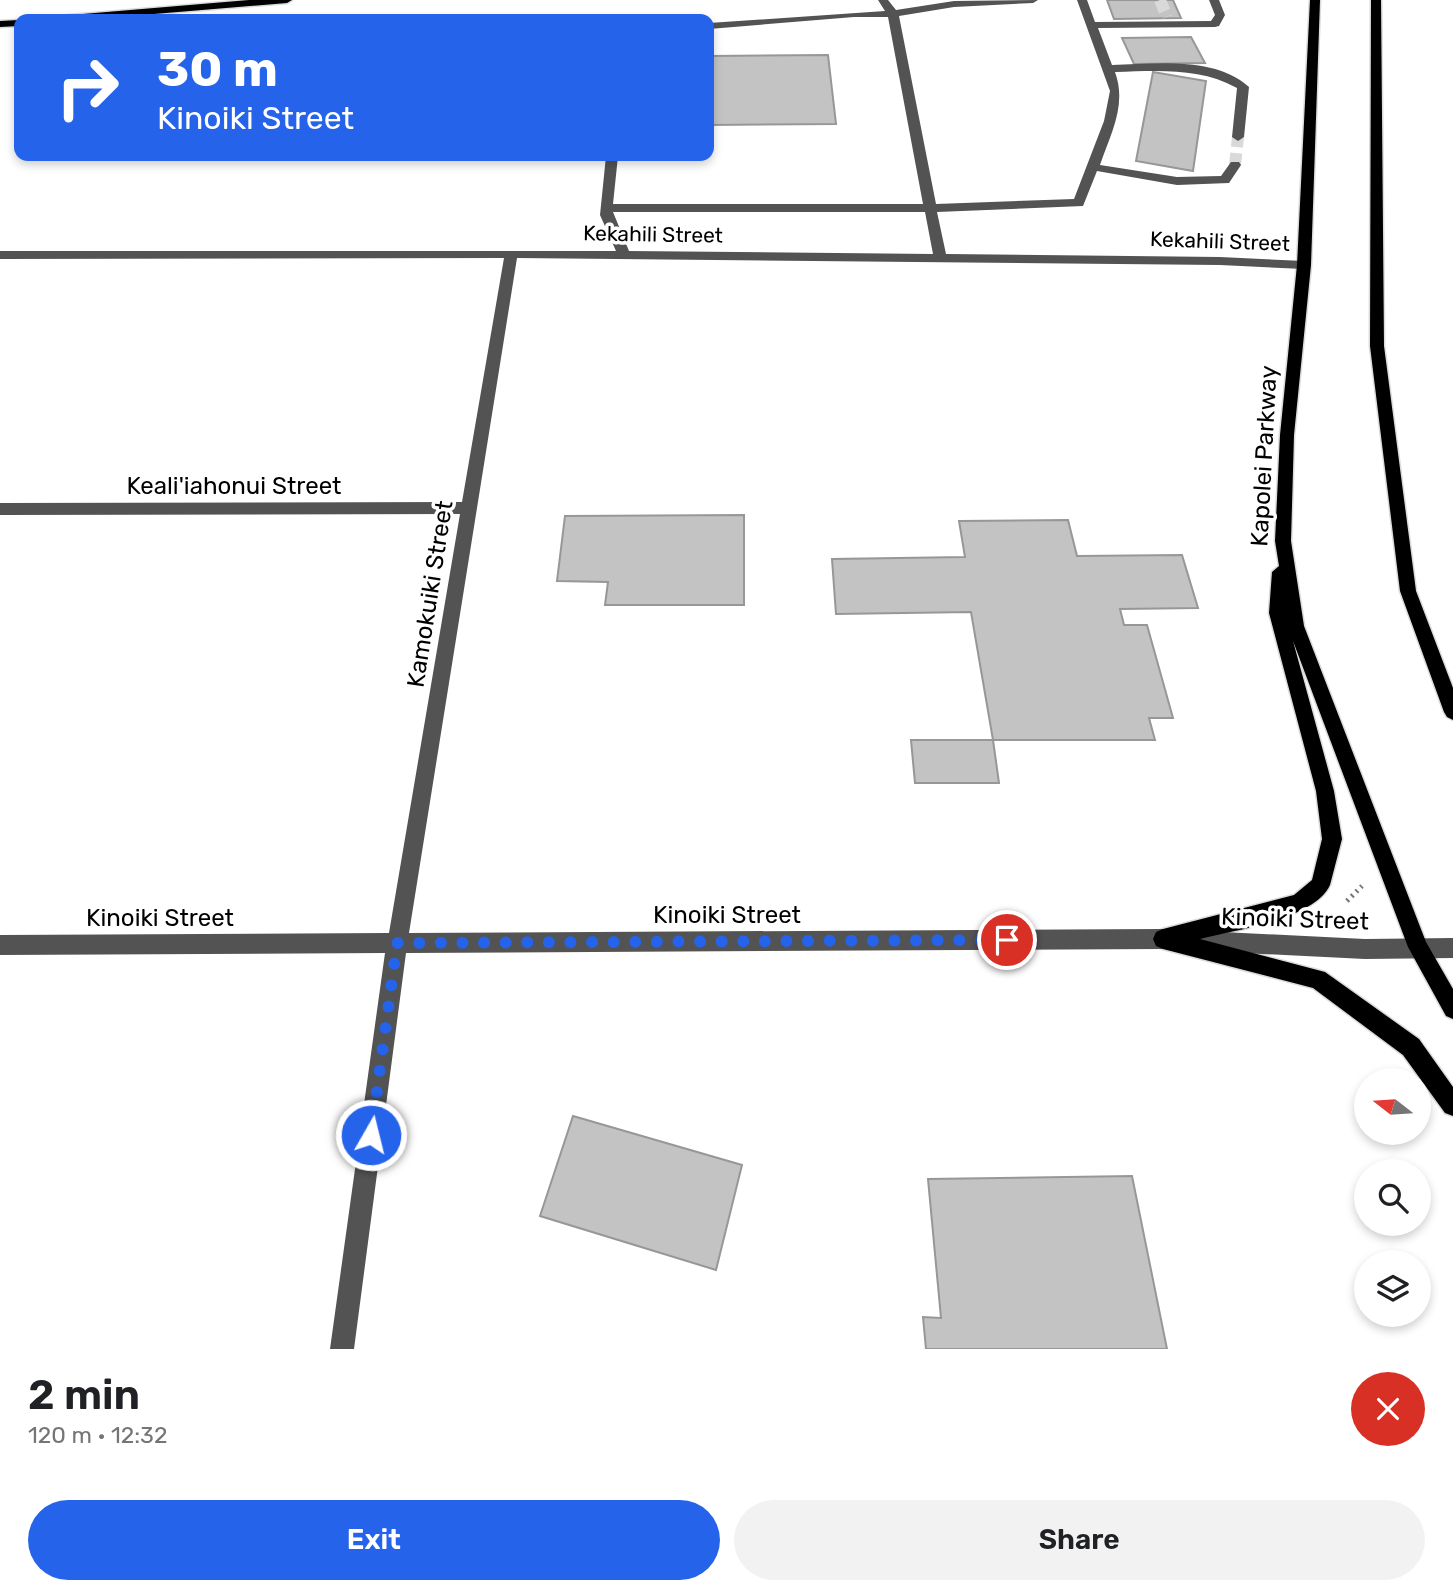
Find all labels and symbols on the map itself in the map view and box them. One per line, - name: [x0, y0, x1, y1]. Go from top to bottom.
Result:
- street label: Kekahili Street: [583, 220, 723, 248]
- street label: Kekahili Street: [1150, 226, 1290, 256]
- street label: Kapolei Parkway: [1245, 365, 1283, 547]
- street label: Keali'iahonui Street: [127, 472, 341, 500]
- street label: Kamokuiki Street: [401, 499, 459, 689]
- street label: Kinoiki Street: [653, 901, 801, 929]
- street label: Kinoiki Street: [1221, 902, 1369, 936]
- street label: Kinoiki Street: [86, 904, 234, 932]
- pin: [977, 910, 1037, 970]
- north arrow: [1354, 1068, 1432, 1144]
- position arrow: [334, 1098, 408, 1172]

